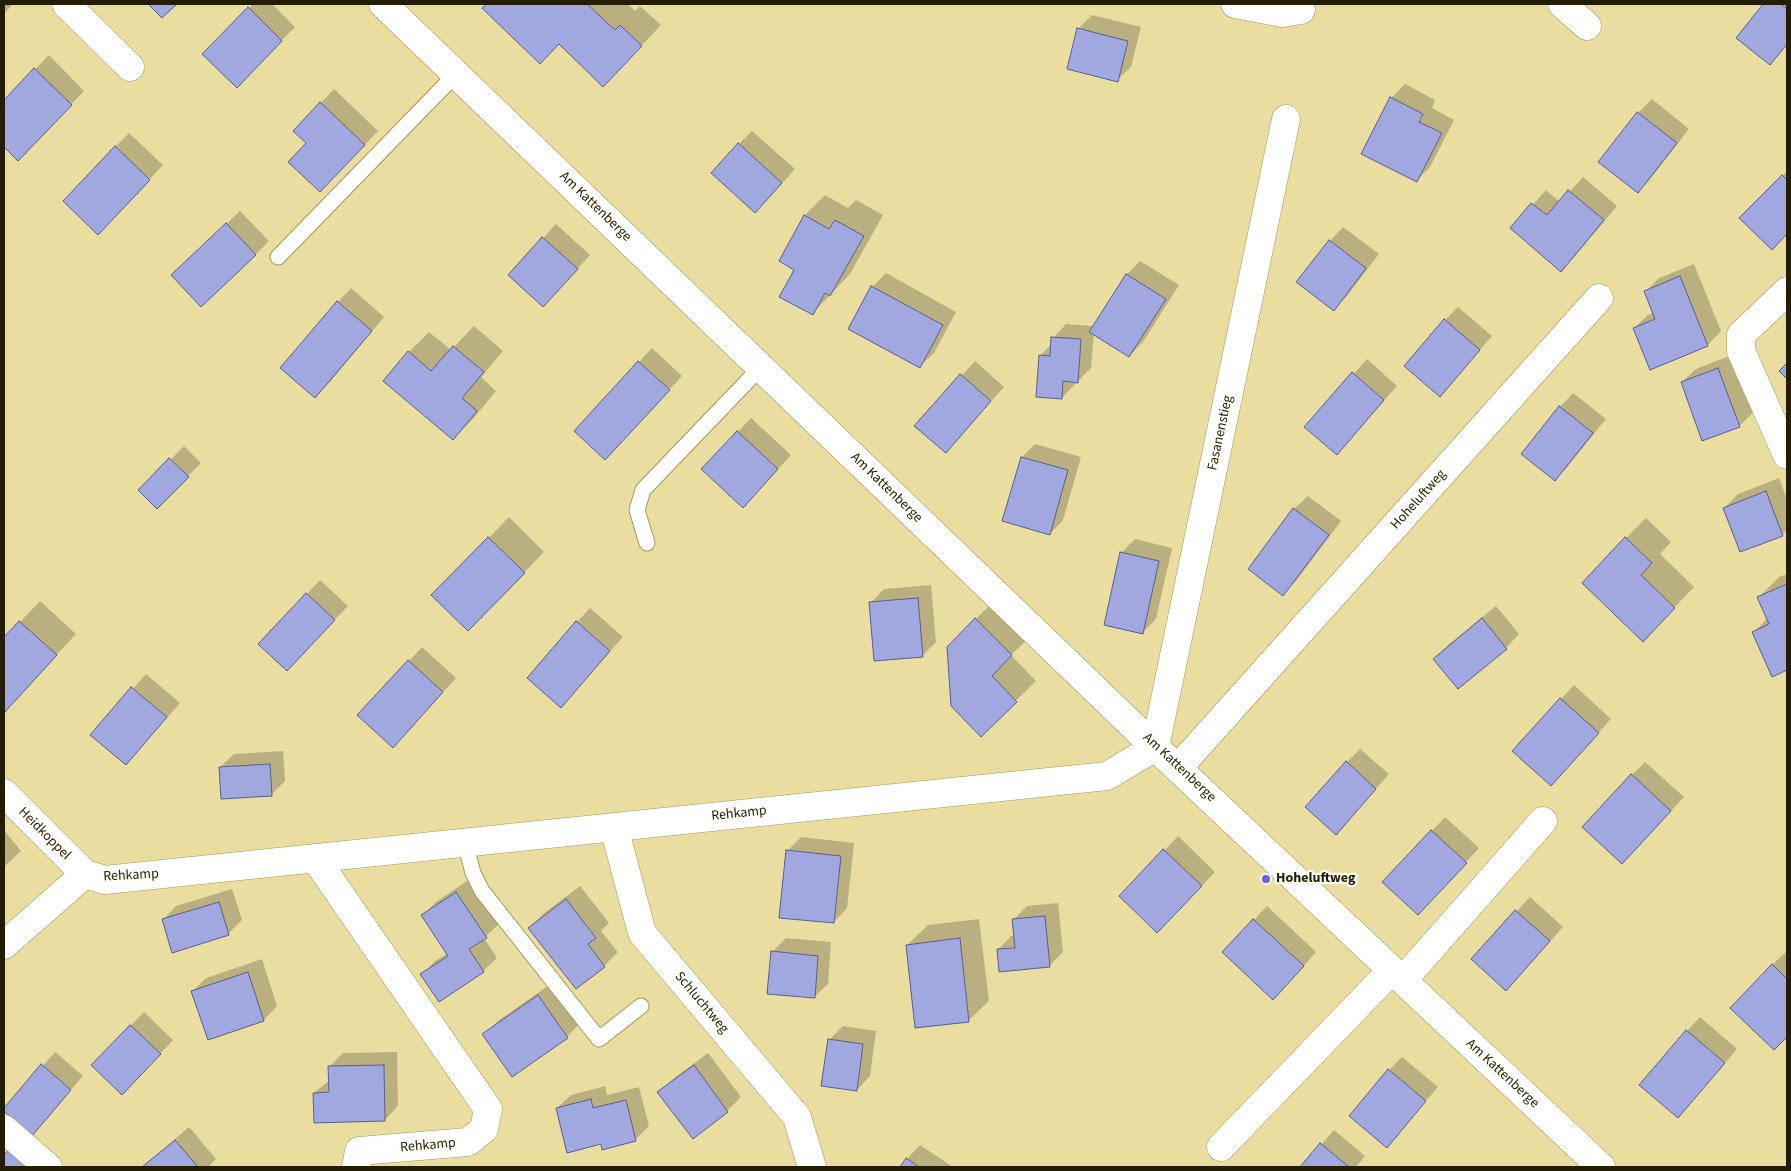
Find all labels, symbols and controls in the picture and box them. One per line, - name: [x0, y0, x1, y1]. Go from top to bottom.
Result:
- street label: Am Kattenberge: [555, 168, 635, 246]
- street label: Fasanenstieg: [1205, 394, 1237, 472]
- street label: Am Kattenberge: [846, 449, 926, 527]
- street label: Hoheluftweg: [1388, 467, 1450, 533]
- street label: Am Kattenberge: [1139, 730, 1219, 806]
- street label: Rehkamp: [710, 803, 768, 825]
- street label: Heidkoppel: [14, 804, 74, 864]
- street label: Rehkamp: [103, 866, 159, 886]
- place label: Hoheluftweg: [1276, 871, 1355, 887]
- marker: Hoheluftweg: [1260, 873, 1272, 885]
- street label: Schluchtweg: [670, 969, 732, 1037]
- street label: Am Kattenberge: [1462, 1036, 1542, 1112]
- street label: Rehkamp: [400, 1135, 456, 1157]

